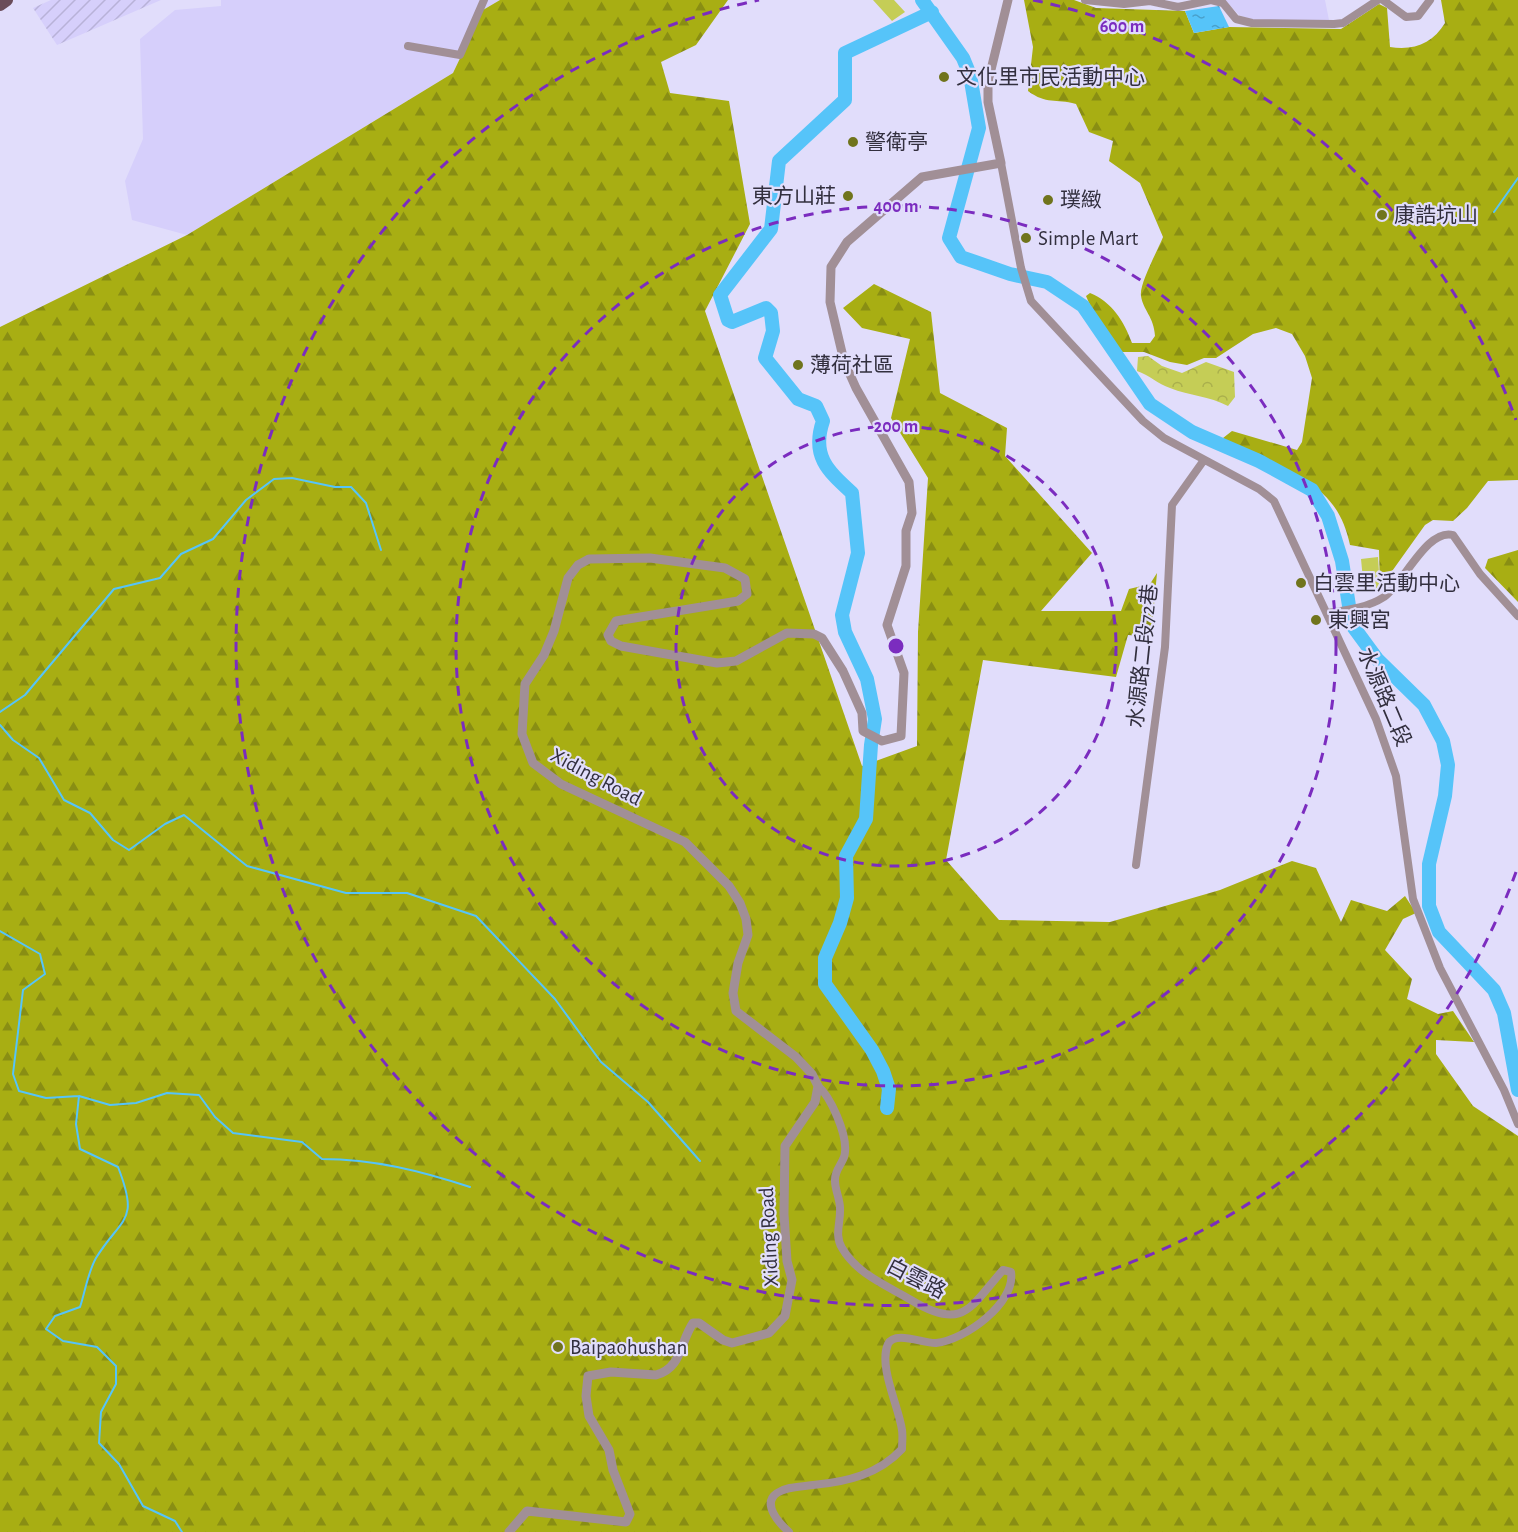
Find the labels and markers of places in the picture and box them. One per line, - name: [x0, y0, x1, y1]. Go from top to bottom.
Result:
- place label: 文化里市民活動中心: [956, 66, 1145, 88]
- marker: 文化里市民活動中心: [937, 70, 951, 84]
- place label: 警衛亭: [865, 131, 928, 153]
- marker: 警衛亭: [846, 135, 860, 149]
- place label: 東方山莊: [752, 185, 836, 207]
- marker: 東方山莊: [841, 189, 855, 203]
- place label: 璞緻: [1060, 189, 1102, 211]
- marker: 璞緻: [1041, 193, 1055, 207]
- place label: 康誥坑山: [1394, 204, 1478, 226]
- marker: 康誥坑山: [1375, 208, 1389, 222]
- place label: Simple Mart: [1038, 228, 1138, 249]
- marker: Simple Mart: [1019, 231, 1033, 245]
- place label: 薄荷社區: [810, 354, 894, 376]
- marker: 薄荷社區: [791, 358, 805, 372]
- place label: 白雲里活動中心: [1313, 572, 1460, 594]
- marker: 白雲里活動中心: [1294, 576, 1308, 590]
- place label: 東興宮: [1328, 609, 1391, 631]
- marker: 東興宮: [1309, 613, 1323, 627]
- centre of rings: [886, 636, 906, 656]
- place label: Baipaohushan: [570, 1337, 687, 1358]
- marker: Baipaohushan: [551, 1340, 565, 1354]

